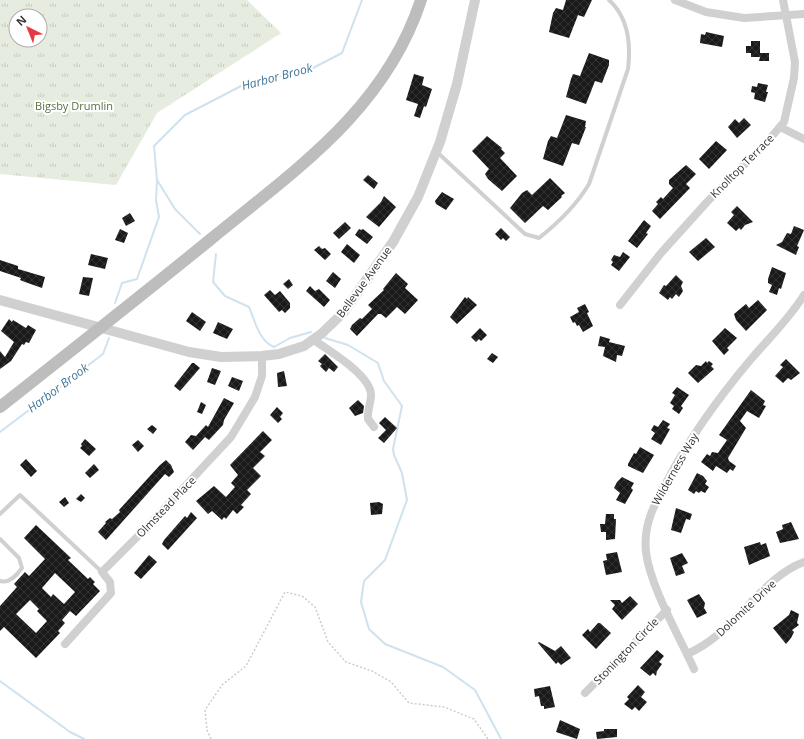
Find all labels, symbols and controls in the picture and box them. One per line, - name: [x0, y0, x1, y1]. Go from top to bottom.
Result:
- north arrow: [8, 8, 48, 48]
- text: N: [12, 12, 29, 29]
- water label: Harbor Brook: [240, 59, 315, 94]
- park label: Bigsby Drumlin: [35, 98, 113, 113]
- street label: Knolltop Terrace: [706, 130, 777, 201]
- street label: Bellevue Avenue: [333, 243, 395, 320]
- water label: Harbor Brook: [24, 358, 93, 416]
- street label: Wilderness Way: [648, 429, 702, 508]
- street label: Olmstead Place: [133, 473, 199, 540]
- street label: Dolomite Drive: [712, 576, 779, 639]
- street label: Stonington Circle: [590, 614, 661, 687]

